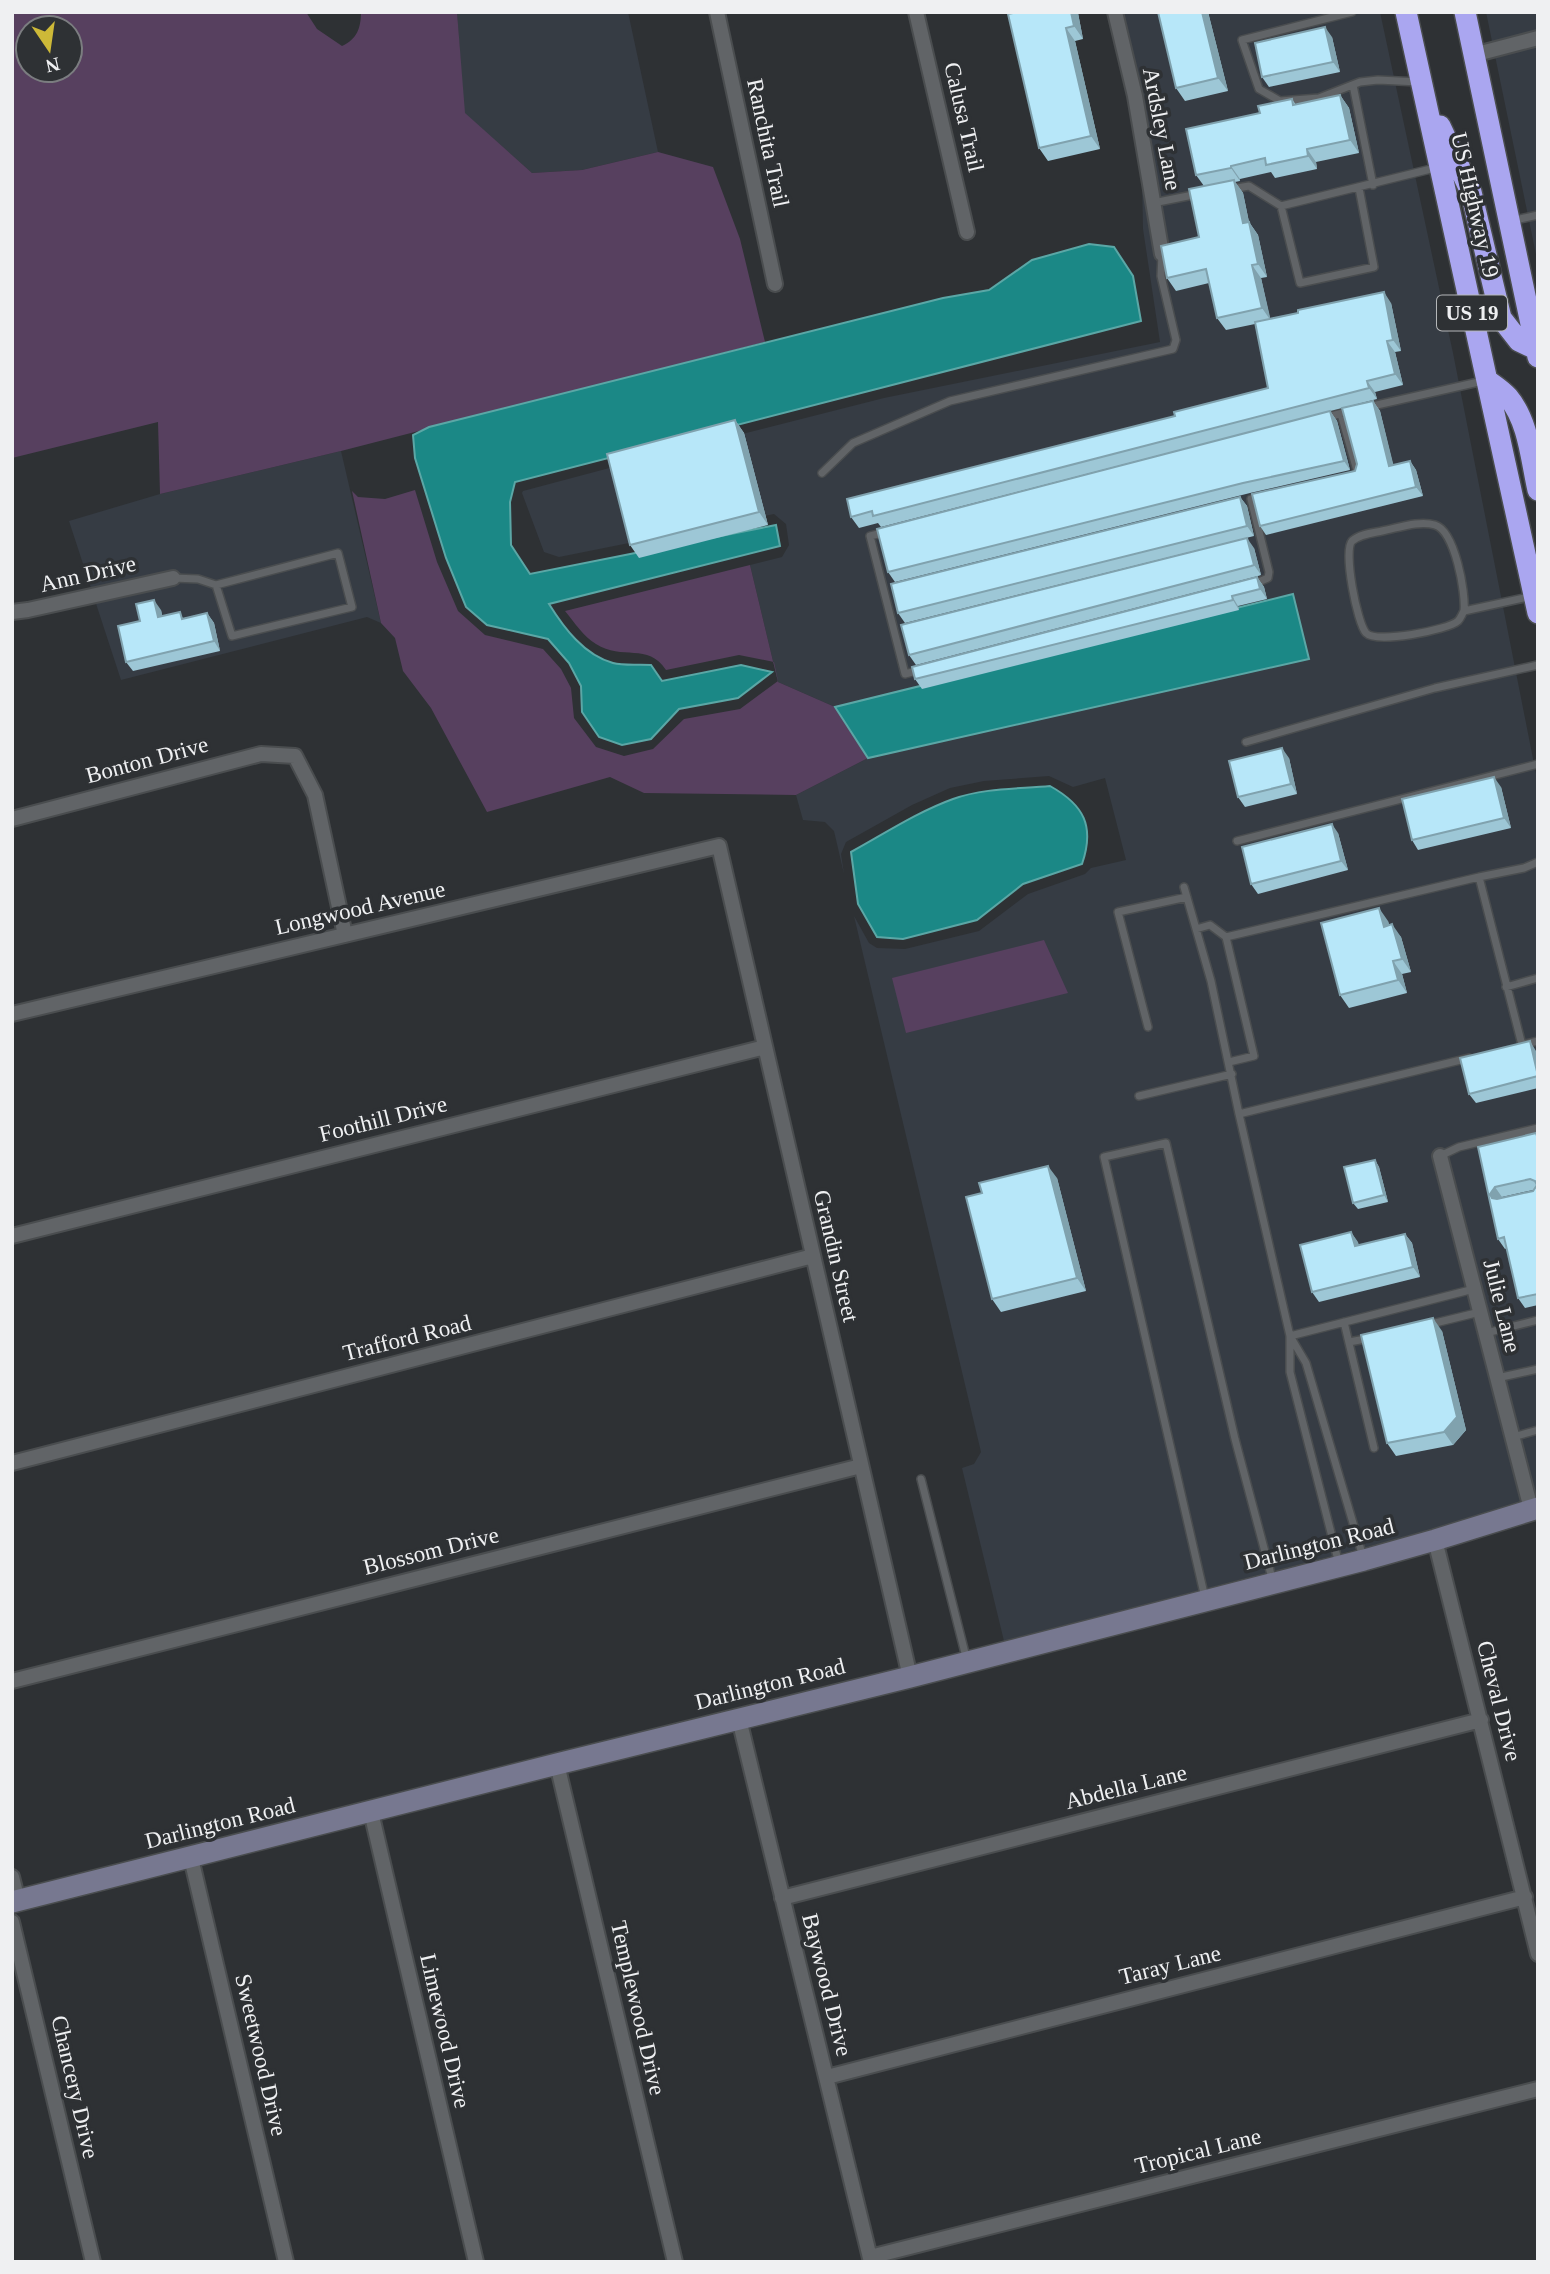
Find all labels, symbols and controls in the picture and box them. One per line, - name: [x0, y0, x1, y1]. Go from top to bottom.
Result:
- north arrow: [14, 14, 84, 84]
- text: N: [43, 53, 62, 77]
- street label: Calusa Trail: [939, 60, 989, 174]
- street label: Ardsley Lane: [1138, 65, 1186, 193]
- street label: Ranchita Trail: [742, 76, 794, 210]
- street label: US Highway 19: [1446, 130, 1504, 280]
- road number: US 19: [1437, 296, 1507, 330]
- street label: Ann Drive: [38, 551, 138, 597]
- street label: Bonton Drive: [83, 732, 211, 788]
- street label: Longwood Avenue: [272, 876, 448, 940]
- street label: Foothill Drive: [316, 1091, 450, 1147]
- street label: Grandin Street: [809, 1188, 863, 1325]
- street label: Julie Lane: [1478, 1257, 1526, 1355]
- street label: Trafford Road: [340, 1310, 474, 1366]
- street label: Darlington Road: [1241, 1513, 1397, 1575]
- street label: Blossom Drive: [361, 1522, 501, 1580]
- street label: Cheval Drive: [1472, 1638, 1526, 1764]
- street label: Darlington Road: [692, 1653, 848, 1715]
- street label: Abdella Lane: [1063, 1760, 1189, 1814]
- street label: Darlington Road: [142, 1792, 298, 1854]
- street label: Baywood Drive: [797, 1911, 857, 2059]
- street label: Templewood Drive: [606, 1919, 670, 2097]
- street label: Taray Lane: [1117, 1940, 1223, 1990]
- street label: Limewood Drive: [415, 1951, 475, 2111]
- street label: Sweetwood Drive: [230, 1972, 292, 2138]
- street label: Chancery Drive: [46, 2013, 104, 2161]
- street label: Tropical Lane: [1132, 2123, 1264, 2179]

